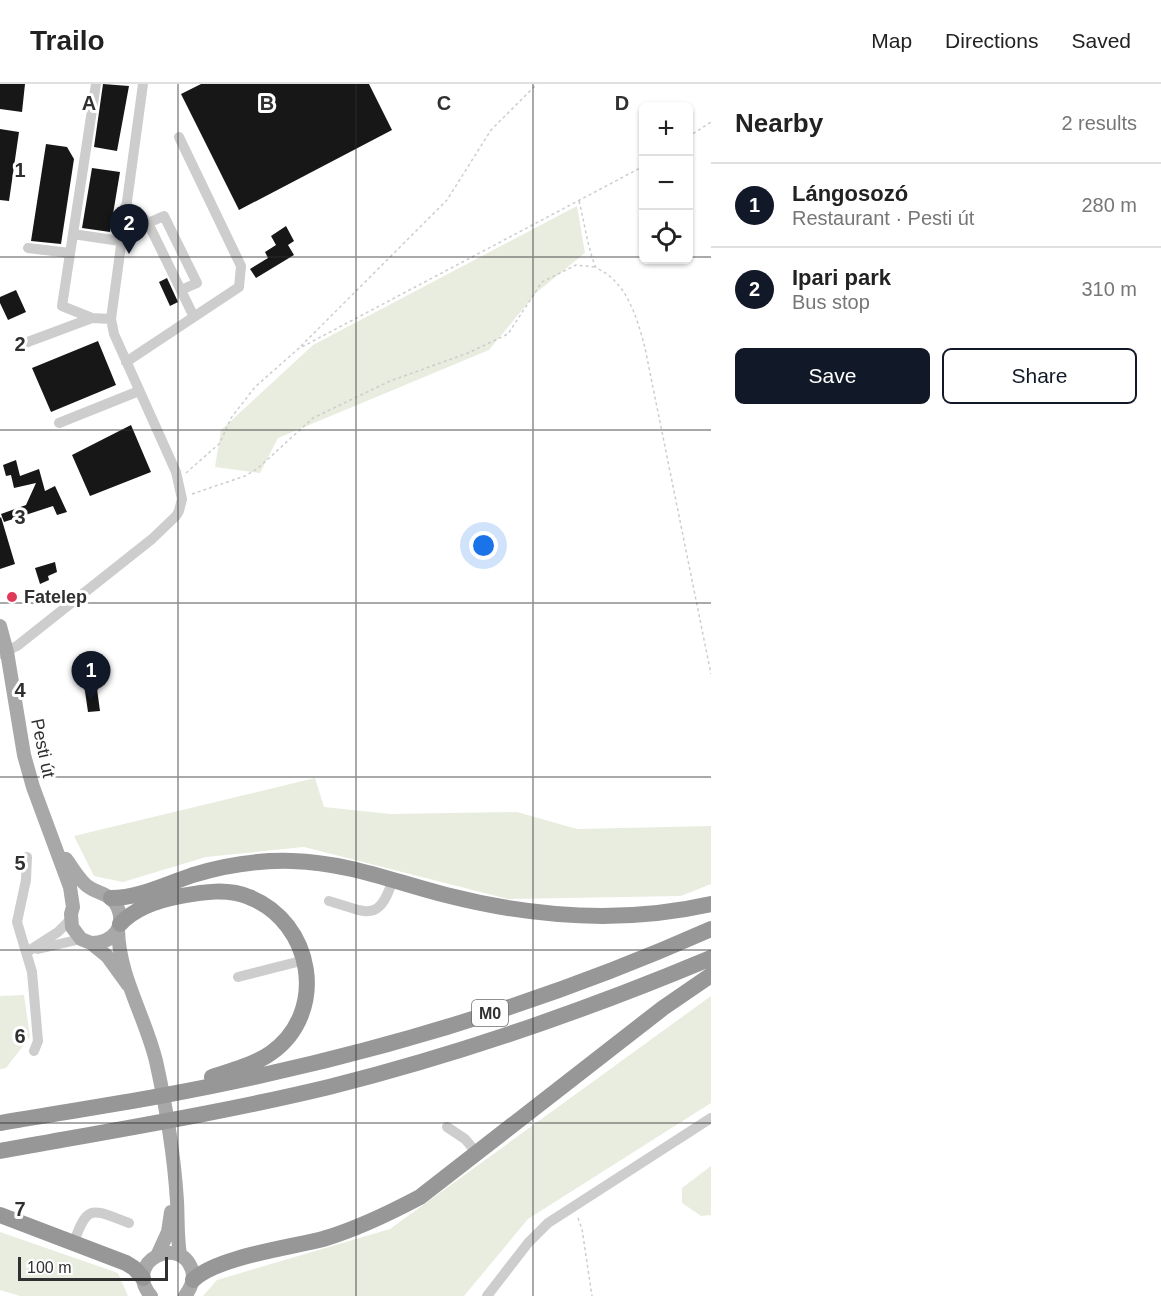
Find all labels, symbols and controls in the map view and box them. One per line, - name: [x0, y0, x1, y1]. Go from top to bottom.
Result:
- text: Trailo: [30, 25, 105, 56]
- text: Map: [871, 29, 912, 52]
- text: Directions: [945, 29, 1038, 52]
- text: Saved: [1071, 29, 1131, 52]
- text: A: [82, 92, 96, 114]
- text: B: [260, 92, 274, 114]
- text: C: [437, 92, 451, 114]
- text: D: [615, 92, 629, 114]
- map controls: [639, 102, 693, 264]
- button: +: [639, 102, 693, 156]
- text: Nearby: [735, 108, 823, 138]
- text: 2 results: [1061, 112, 1137, 134]
- button: −: [639, 156, 693, 210]
- text: 1: [14, 159, 26, 181]
- text: Lángosozó: [792, 181, 908, 206]
- text: 1: [749, 194, 760, 216]
- text: 280 m: [1081, 194, 1137, 216]
- pin: 2: [110, 204, 148, 254]
- text: Restaurant · Pesti út: [792, 207, 974, 229]
- button: locate: [639, 210, 693, 264]
- text: Ipari park: [792, 265, 891, 290]
- text: 2: [749, 278, 760, 300]
- text: 310 m: [1081, 278, 1137, 300]
- text: Bus stop: [792, 291, 870, 313]
- text: 2: [14, 333, 26, 355]
- button: Save: [735, 348, 930, 404]
- button: Share: [942, 348, 1137, 404]
- text: 3: [14, 506, 26, 528]
- your location: [469, 531, 498, 560]
- place label: Fatelep: [24, 587, 87, 607]
- marker: Fatelep: [5, 590, 19, 604]
- pin: 1: [72, 652, 110, 701]
- text: 4: [14, 679, 26, 701]
- street label: Pesti út: [27, 717, 59, 779]
- text: 5: [14, 852, 26, 874]
- road number: M0: [472, 1000, 508, 1026]
- text: 6: [14, 1025, 26, 1047]
- text: 7: [14, 1198, 26, 1220]
- scale bar: [18, 1254, 168, 1282]
- text: 100 m: [27, 1259, 71, 1276]

